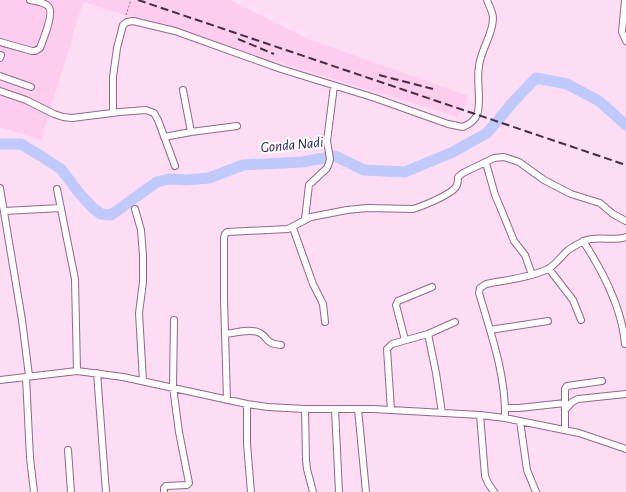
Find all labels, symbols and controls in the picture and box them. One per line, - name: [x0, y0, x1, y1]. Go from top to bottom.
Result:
- water label: Gonda Nadi: [260, 135, 324, 155]

